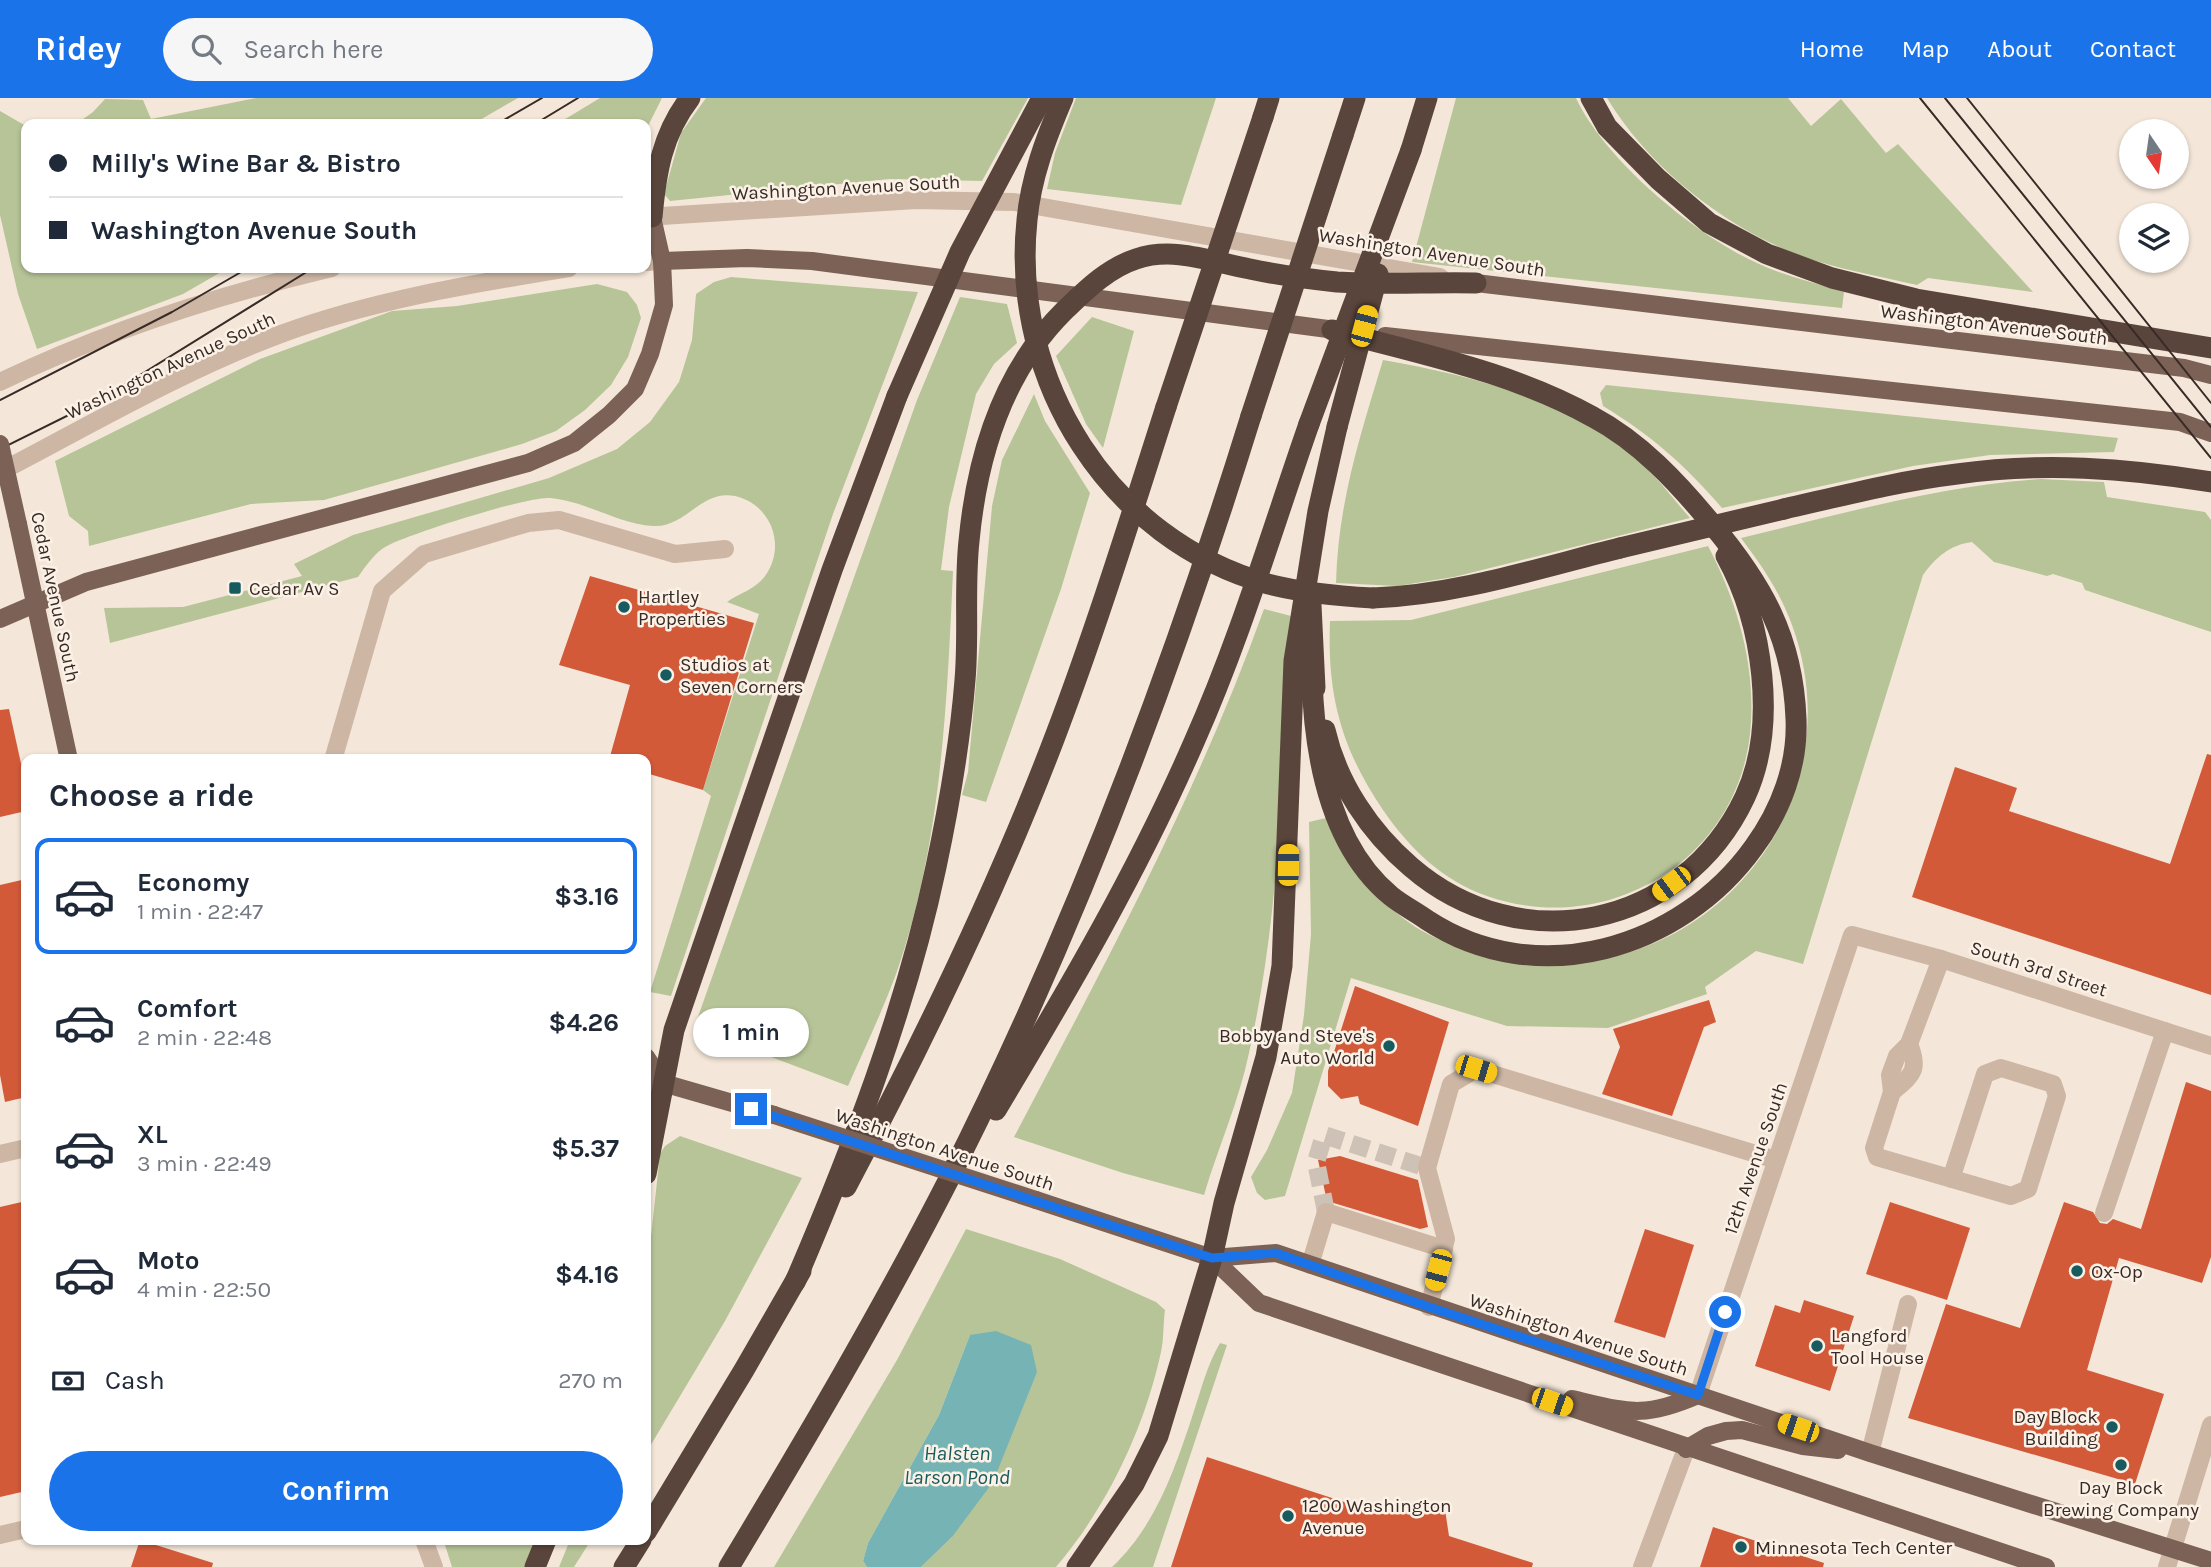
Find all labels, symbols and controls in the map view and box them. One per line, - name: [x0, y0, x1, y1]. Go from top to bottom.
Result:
- search box: [163, 18, 653, 81]
- text: Ridey: [35, 30, 121, 68]
- icon: search: [187, 30, 225, 68]
- text: Search here: [243, 34, 383, 65]
- text: Home: [1800, 35, 1864, 63]
- text: Map: [1902, 35, 1949, 63]
- text: About: [1987, 35, 2052, 63]
- text: Contact: [2090, 35, 2176, 63]
- north arrow: [2119, 119, 2189, 189]
- map controls: [2119, 119, 2189, 273]
- text: Milly's Wine Bar & Bistro: [91, 148, 401, 179]
- street label: Washington Avenue South: [731, 171, 961, 205]
- button: layers: [2119, 203, 2189, 273]
- text: Washington Avenue South: [91, 215, 417, 246]
- street label: Washington Avenue South: [1317, 224, 1547, 282]
- street label: Washington Avenue South: [1879, 300, 2109, 350]
- car: [1349, 303, 1380, 349]
- street label: Washington Avenue South: [62, 308, 279, 424]
- street label: Cedar Avenue South: [26, 510, 84, 684]
- place label: Cedar Av S: [249, 578, 340, 600]
- marker: Cedar Av S: [227, 580, 243, 596]
- place label: Hartley Properties: [638, 586, 726, 630]
- marker: Hartley Properties: [616, 599, 632, 615]
- place label: Studios at Seven Corners: [680, 654, 804, 698]
- marker: Studios at Seven Corners: [658, 667, 674, 683]
- text: Choose a ride: [49, 777, 254, 814]
- car: [1278, 844, 1299, 886]
- car: [1648, 863, 1695, 905]
- icon: car: [53, 865, 116, 928]
- text: Economy: [137, 867, 249, 898]
- text: $3.16: [554, 881, 619, 912]
- text: 1 min · 22:47: [137, 898, 263, 925]
- street label: South 3rd Street: [1968, 936, 2110, 1001]
- icon: car: [53, 991, 116, 1054]
- text: Comfort: [137, 993, 238, 1024]
- text: $4.26: [549, 1007, 619, 1038]
- callout: 1 min: [693, 1007, 809, 1056]
- text: 1 min: [722, 1019, 780, 1046]
- text: 2 min · 22:48: [137, 1024, 272, 1051]
- place label: Bobby and Steve's Auto World: [1219, 1025, 1375, 1069]
- marker: Bobby and Steve's Auto World: [1381, 1038, 1397, 1054]
- car: [1453, 1053, 1500, 1085]
- street label: 12th Avenue South: [1720, 1079, 1792, 1237]
- route end: [735, 1093, 767, 1125]
- street label: Washington Avenue South: [833, 1104, 1057, 1196]
- icon: car: [53, 1117, 116, 1180]
- text: XL: [137, 1119, 168, 1150]
- text: $5.37: [551, 1133, 619, 1164]
- text: 3 min · 22:49: [137, 1150, 271, 1177]
- icon: car: [53, 1243, 116, 1306]
- text: Moto: [137, 1245, 199, 1276]
- car: [1423, 1247, 1454, 1293]
- text: $4.16: [555, 1259, 619, 1290]
- place label: Ox-Op: [2091, 1261, 2143, 1283]
- marker: Ox-Op: [2069, 1263, 2085, 1279]
- text: 4 min · 22:50: [137, 1276, 271, 1303]
- street label: Washington Avenue South: [1467, 1289, 1691, 1381]
- route start: [1709, 1296, 1741, 1328]
- place label: Langford Tool House: [1831, 1325, 1924, 1369]
- marker: Langford Tool House: [1809, 1338, 1825, 1354]
- icon: cash: [49, 1362, 87, 1400]
- text: Cash: [105, 1365, 165, 1396]
- text: 270 m: [558, 1367, 623, 1394]
- car: [1529, 1385, 1576, 1419]
- place label: Day Block Building: [2014, 1406, 2098, 1450]
- car: [1775, 1411, 1822, 1445]
- marker: Day Block Building: [2104, 1419, 2120, 1435]
- water label: Halsten Larson Pond: [904, 1441, 1010, 1489]
- button: Confirm: [49, 1451, 623, 1531]
- marker: Day Block Brewing Company: [2113, 1457, 2129, 1473]
- place label: Day Block Brewing Company: [2043, 1477, 2199, 1521]
- place label: 1200 Washington Avenue: [1302, 1495, 1452, 1539]
- marker: 1200 Washington Avenue: [1280, 1508, 1296, 1524]
- place label: Minnesota Tech Center: [1755, 1537, 1952, 1559]
- marker: Minnesota Tech Center: [1733, 1539, 1749, 1555]

